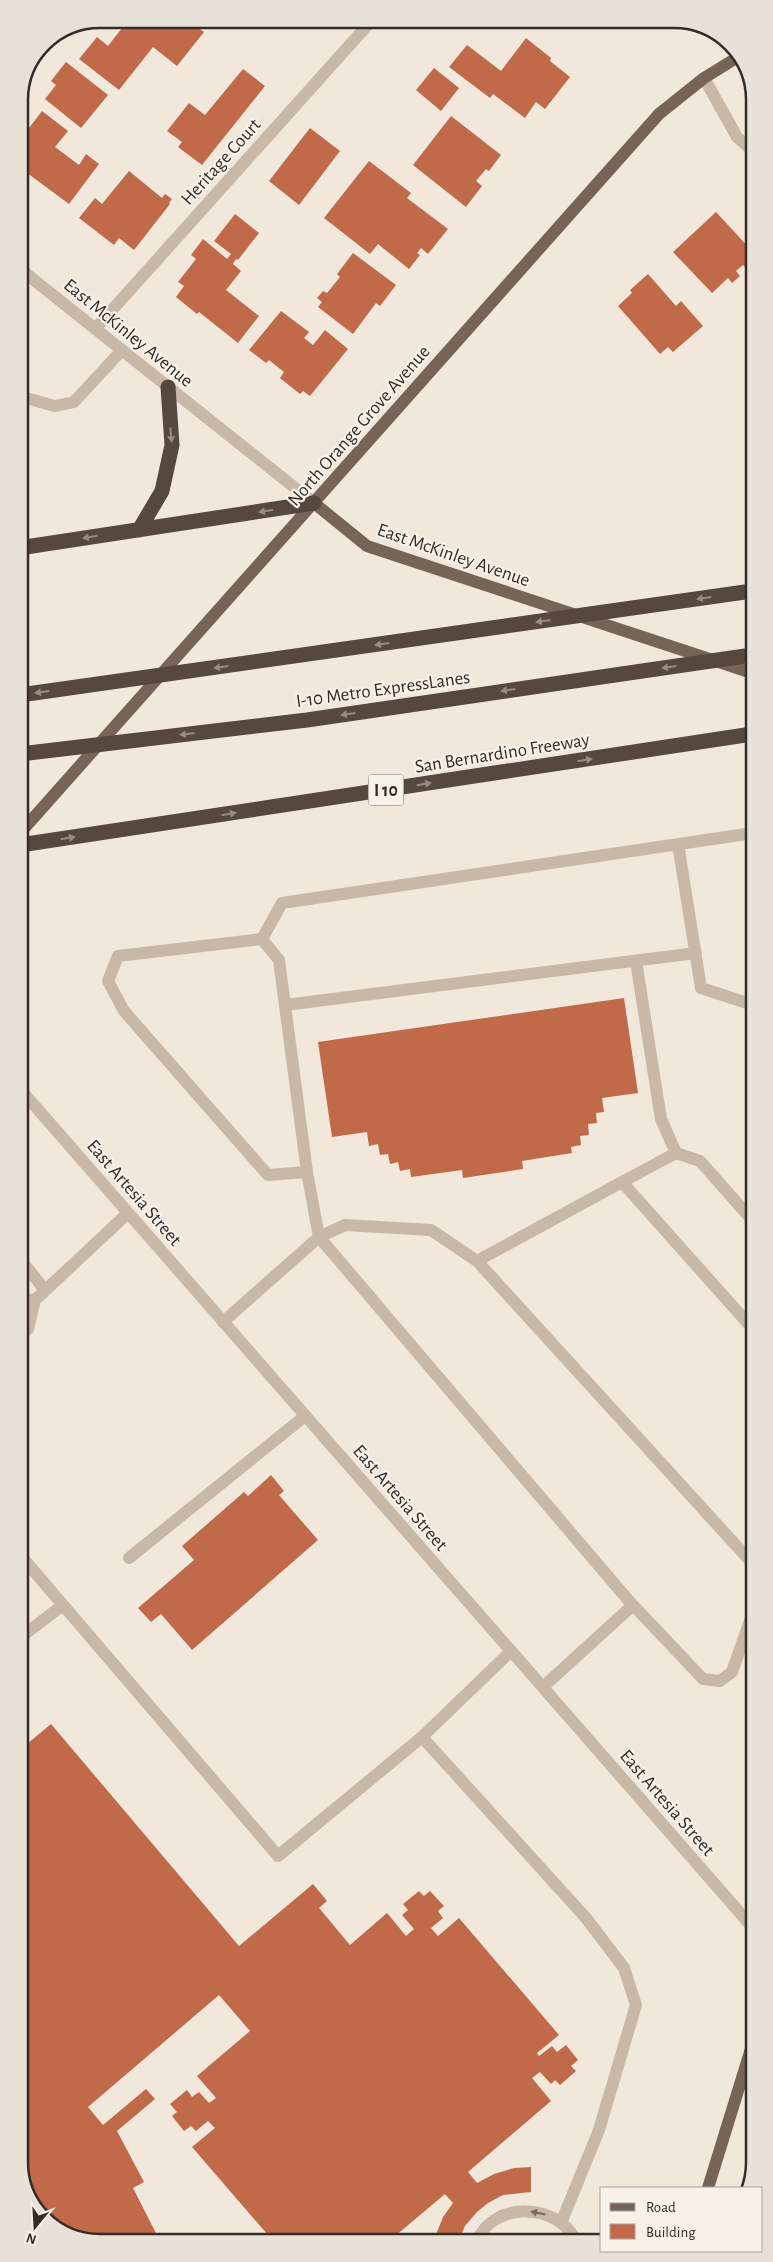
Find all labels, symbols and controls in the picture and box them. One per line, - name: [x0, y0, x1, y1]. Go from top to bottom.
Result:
- street label: Heritage Court: [178, 115, 265, 209]
- street label: East McKinley Avenue: [60, 275, 196, 391]
- street label: North Orange Grove Avenue: [284, 342, 434, 510]
- one-way arrow: [168, 427, 176, 443]
- one-way arrow: [258, 507, 274, 515]
- street label: East McKinley Avenue: [375, 520, 532, 590]
- one-way arrow: [82, 534, 98, 542]
- one-way arrow: [696, 594, 712, 602]
- one-way arrow: [535, 617, 551, 625]
- one-way arrow: [374, 640, 390, 648]
- one-way arrow: [213, 663, 229, 671]
- one-way arrow: [661, 663, 677, 671]
- street label: I-10 Metro ExpressLanes: [295, 668, 471, 711]
- one-way arrow: [500, 686, 516, 694]
- one-way arrow: [34, 688, 50, 696]
- one-way arrow: [339, 710, 355, 718]
- one-way arrow: [178, 730, 194, 738]
- street label: San Bernardino Freeway: [414, 730, 591, 777]
- one-way arrow: [577, 755, 593, 763]
- road number: I 10: [368, 774, 404, 806]
- one-way arrow: [416, 780, 432, 788]
- one-way arrow: [221, 809, 237, 817]
- one-way arrow: [60, 834, 76, 842]
- street label: East Artesia Street: [83, 1136, 185, 1250]
- street label: East Artesia Street: [349, 1441, 451, 1555]
- street label: East Artesia Street: [616, 1746, 718, 1860]
- legend: [600, 2187, 763, 2252]
- text: Road: [646, 2200, 676, 2215]
- north arrow: [10, 2202, 60, 2252]
- one-way arrow: [531, 2209, 546, 2217]
- text: Building: [646, 2225, 696, 2240]
- text: N: [24, 2230, 38, 2247]

